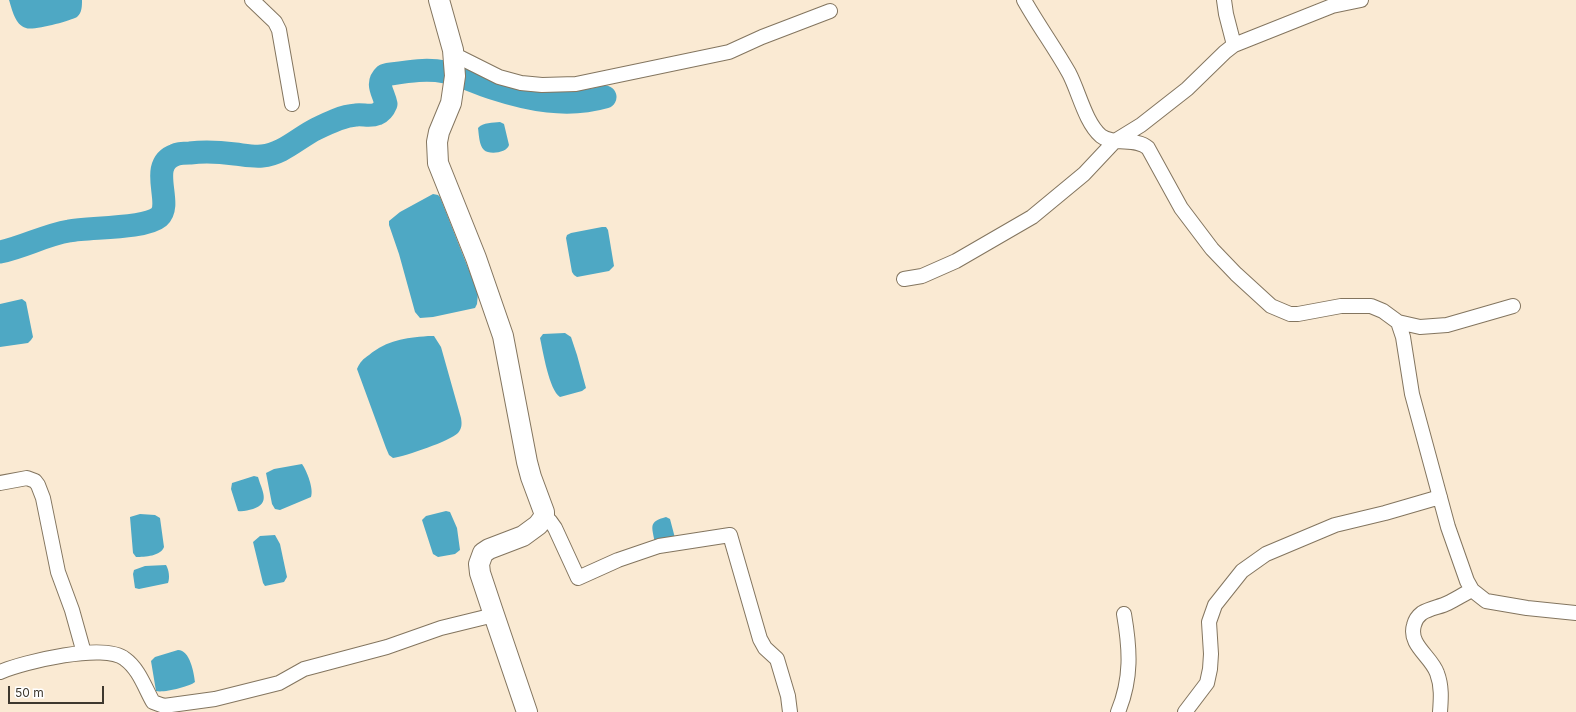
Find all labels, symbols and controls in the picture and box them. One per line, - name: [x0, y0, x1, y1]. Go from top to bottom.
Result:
- scale bar: [10, 678, 106, 704]
- text: 50 m: [15, 685, 44, 700]

